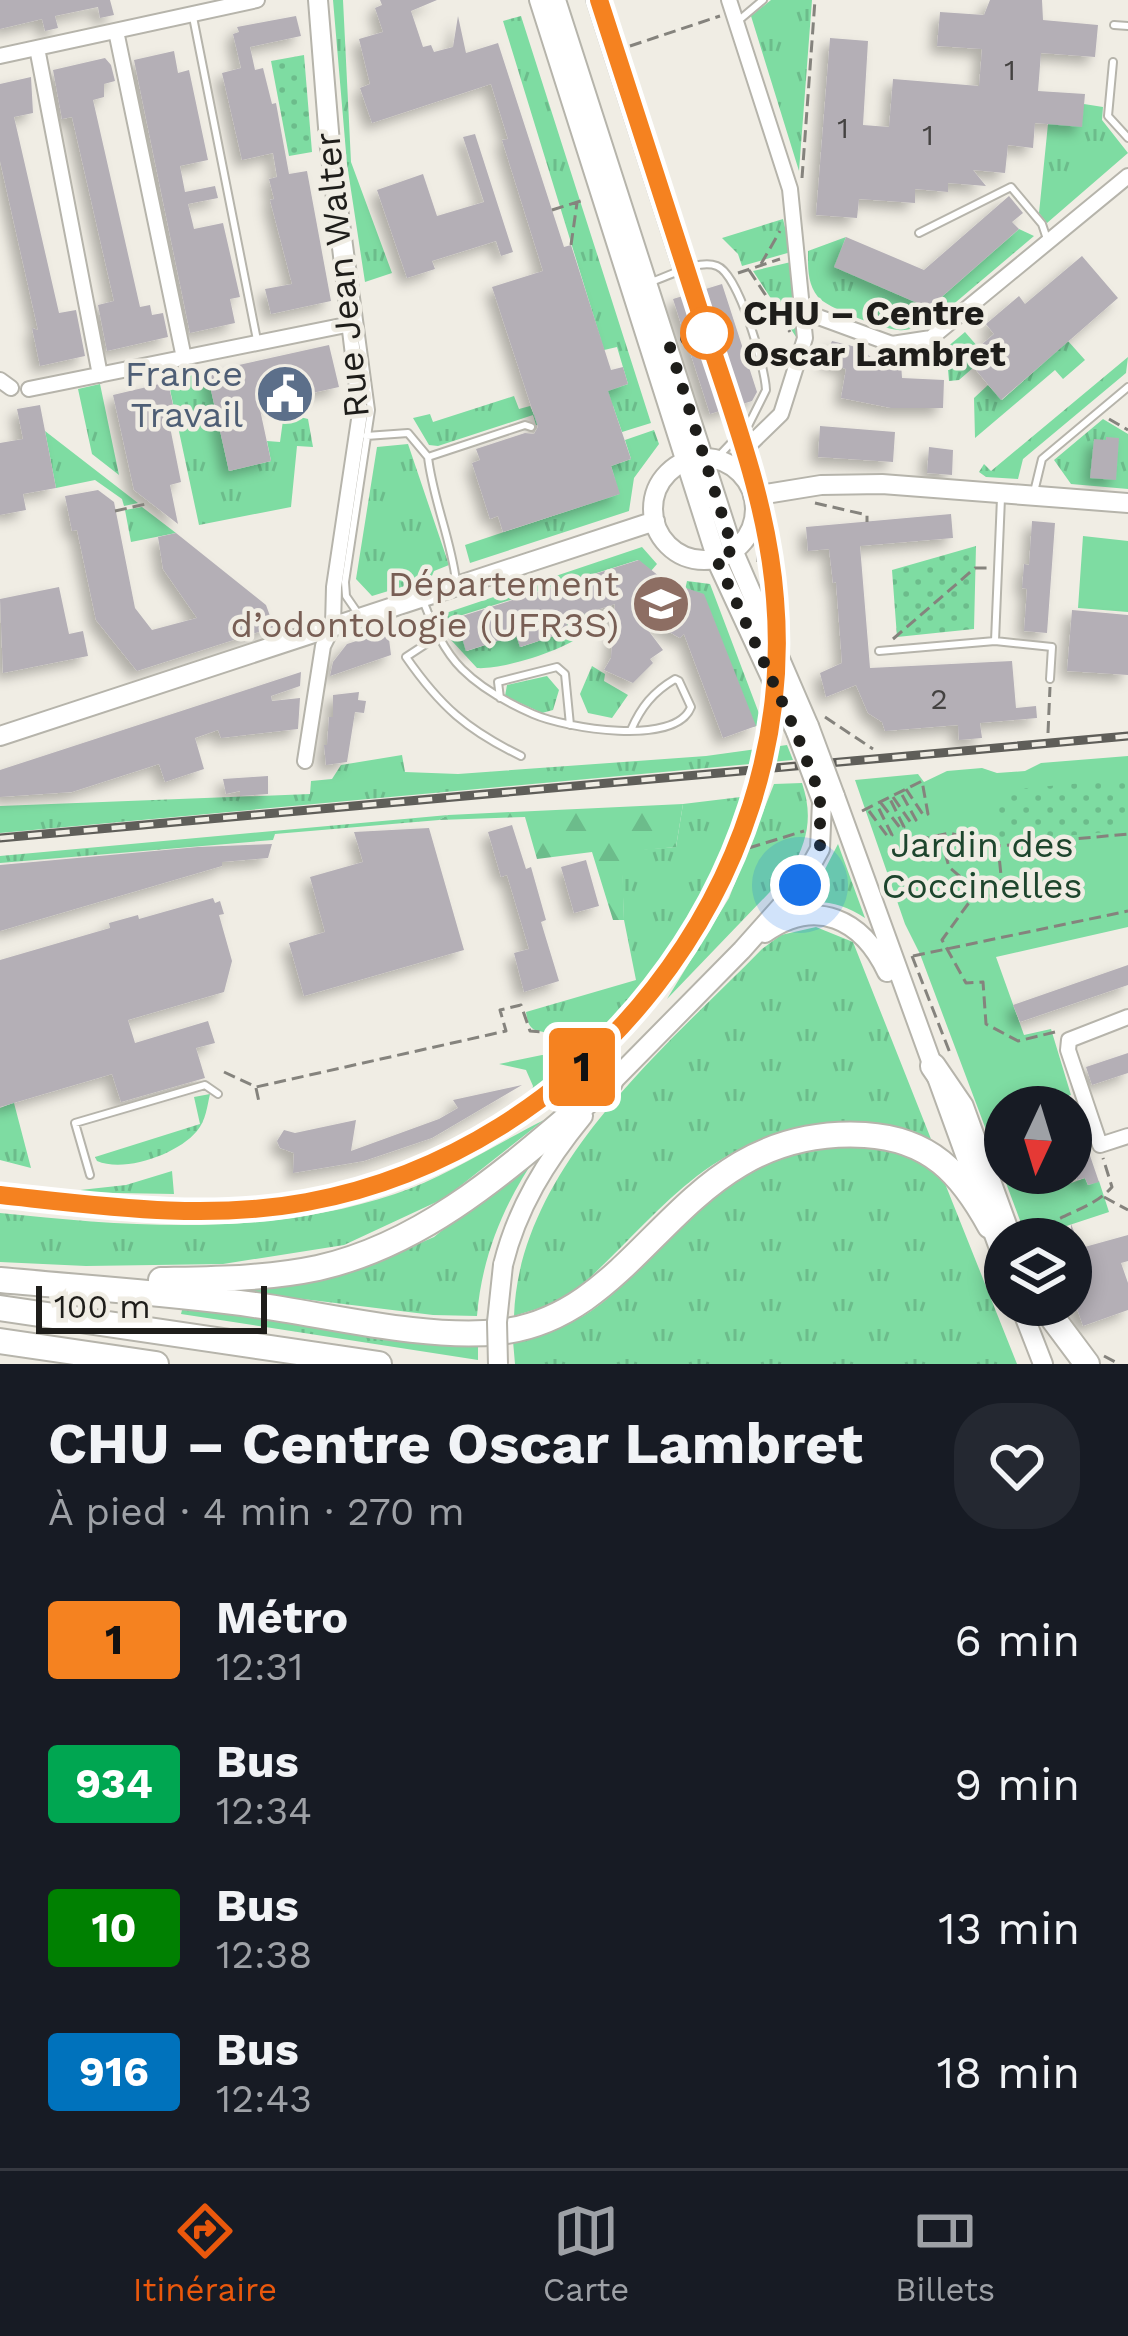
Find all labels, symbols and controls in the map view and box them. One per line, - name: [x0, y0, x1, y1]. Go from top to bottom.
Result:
- house number: 1: [1004, 52, 1016, 87]
- house number: 1: [837, 110, 849, 145]
- house number: 1: [922, 117, 934, 152]
- street label: Rue Jean Walter: [306, 130, 378, 420]
- place label: CHU – Centre Oscar Lambret: [743, 292, 1006, 375]
- marker: CHU – Centre Oscar Lambret: [682, 308, 732, 358]
- place label: France Travail: [125, 353, 243, 436]
- public building icon: France Travail: [254, 363, 316, 425]
- place label: Département d’odontologie (UFR3S): [231, 563, 619, 646]
- school or university icon: Département d’odontologie (UFR3S): [630, 573, 692, 635]
- house number: 2: [930, 681, 948, 716]
- park label: Jardin des Coccinelles: [881, 824, 1083, 907]
- your location: [770, 855, 830, 915]
- line badge: 1: [543, 1028, 621, 1106]
- text: 1: [573, 1042, 591, 1091]
- north arrow: [984, 1086, 1092, 1194]
- map controls: [984, 1086, 1092, 1326]
- button: layers: [984, 1218, 1092, 1326]
- scale bar: [36, 1280, 267, 1333]
- text: 100 m: [54, 1287, 151, 1326]
- button: heart: [954, 1403, 1080, 1529]
- text: CHU – Centre Oscar Lambret: [48, 1410, 863, 1477]
- text: À pied · 4 min · 270 m: [48, 1489, 465, 1534]
- text: Métro: [216, 1591, 348, 1644]
- text: 6 min: [955, 1614, 1080, 1667]
- text: 1: [105, 1615, 123, 1664]
- text: 12:31: [216, 1644, 303, 1689]
- text: Bus: [216, 1735, 299, 1788]
- text: 9 min: [954, 1758, 1080, 1811]
- text: 934: [75, 1759, 153, 1808]
- text: 12:34: [216, 1788, 312, 1833]
- text: Bus: [216, 1879, 299, 1932]
- text: 13 min: [938, 1902, 1080, 1955]
- text: 10: [91, 1903, 137, 1952]
- text: 12:38: [216, 1932, 312, 1977]
- text: Bus: [216, 2023, 299, 2076]
- text: 18 min: [937, 2046, 1080, 2099]
- text: 916: [79, 2047, 149, 2096]
- text: 12:43: [216, 2076, 312, 2121]
- tab: Itinéraire: [133, 2198, 277, 2309]
- tab: Carte: [543, 2198, 629, 2309]
- tab: Billets: [895, 2198, 995, 2309]

